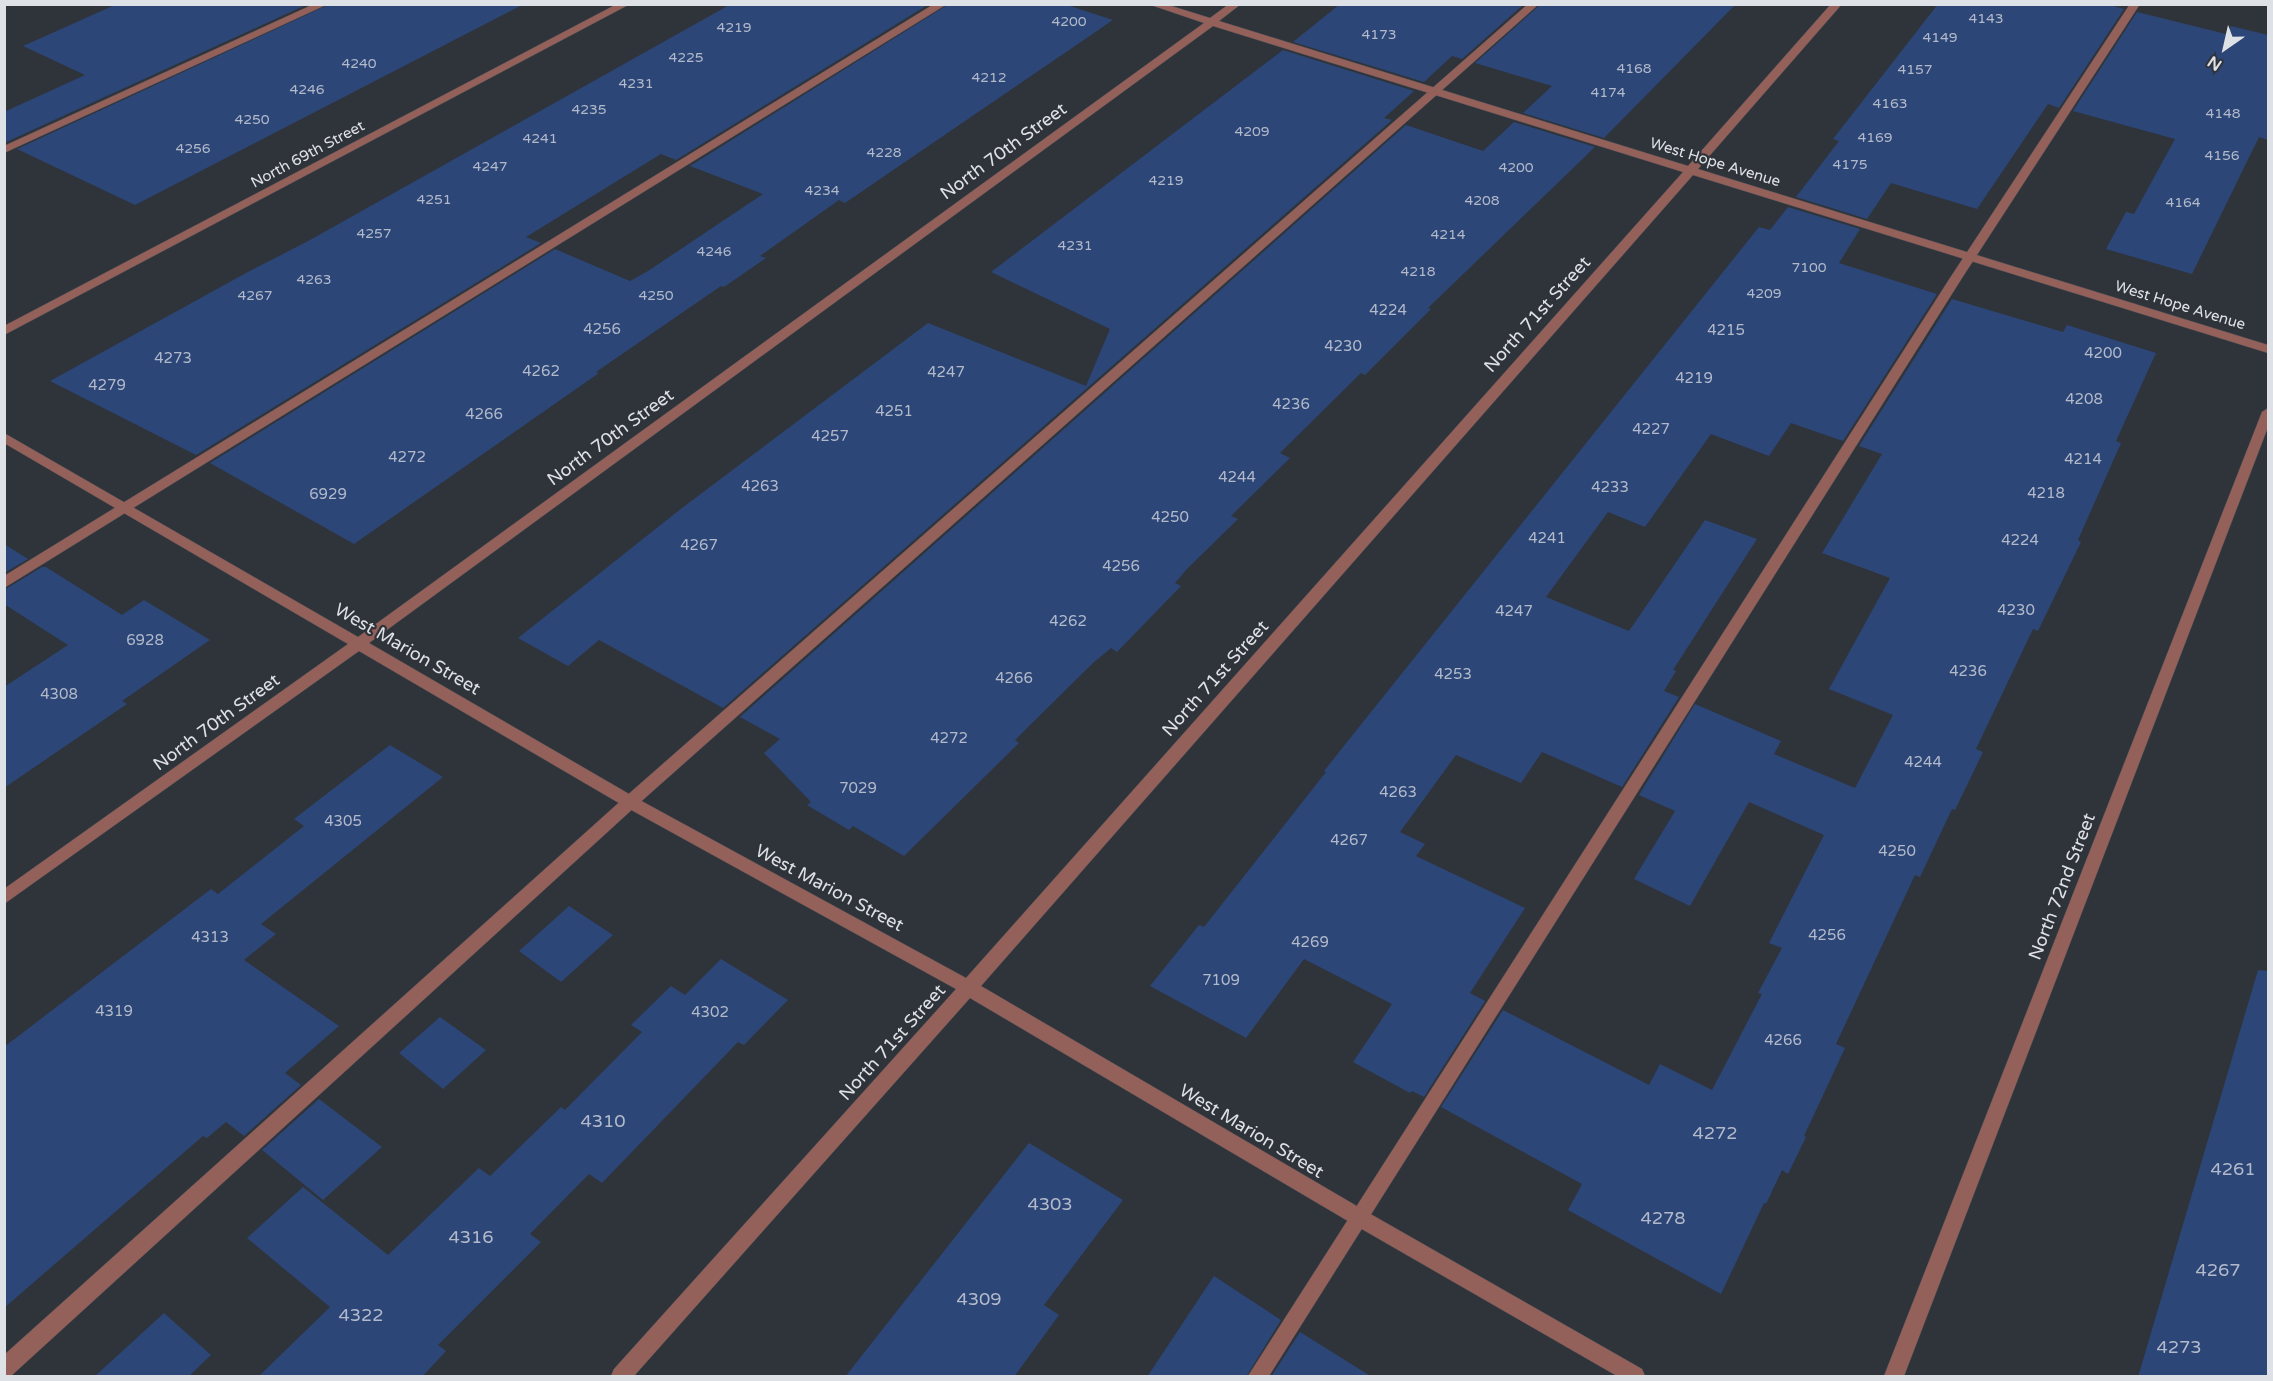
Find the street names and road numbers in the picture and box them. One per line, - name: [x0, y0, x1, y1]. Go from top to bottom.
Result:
- street label: North 70th Street: [937, 99, 1071, 205]
- street label: North 69th Street: [248, 117, 368, 193]
- street label: West Hope Avenue: [1648, 135, 1782, 191]
- street label: North 71st Street: [1480, 253, 1596, 377]
- street label: West Hope Avenue: [2113, 278, 2247, 334]
- street label: North 70th Street: [544, 385, 678, 491]
- street label: West Marion Street: [330, 599, 484, 701]
- street label: North 71st Street: [1158, 617, 1274, 741]
- street label: North 70th Street: [150, 670, 284, 776]
- street label: North 72nd Street: [2025, 810, 2101, 964]
- street label: West Marion Street: [751, 841, 907, 937]
- street label: North 71st Street: [835, 981, 951, 1105]
- street label: West Marion Street: [1175, 1080, 1327, 1184]

